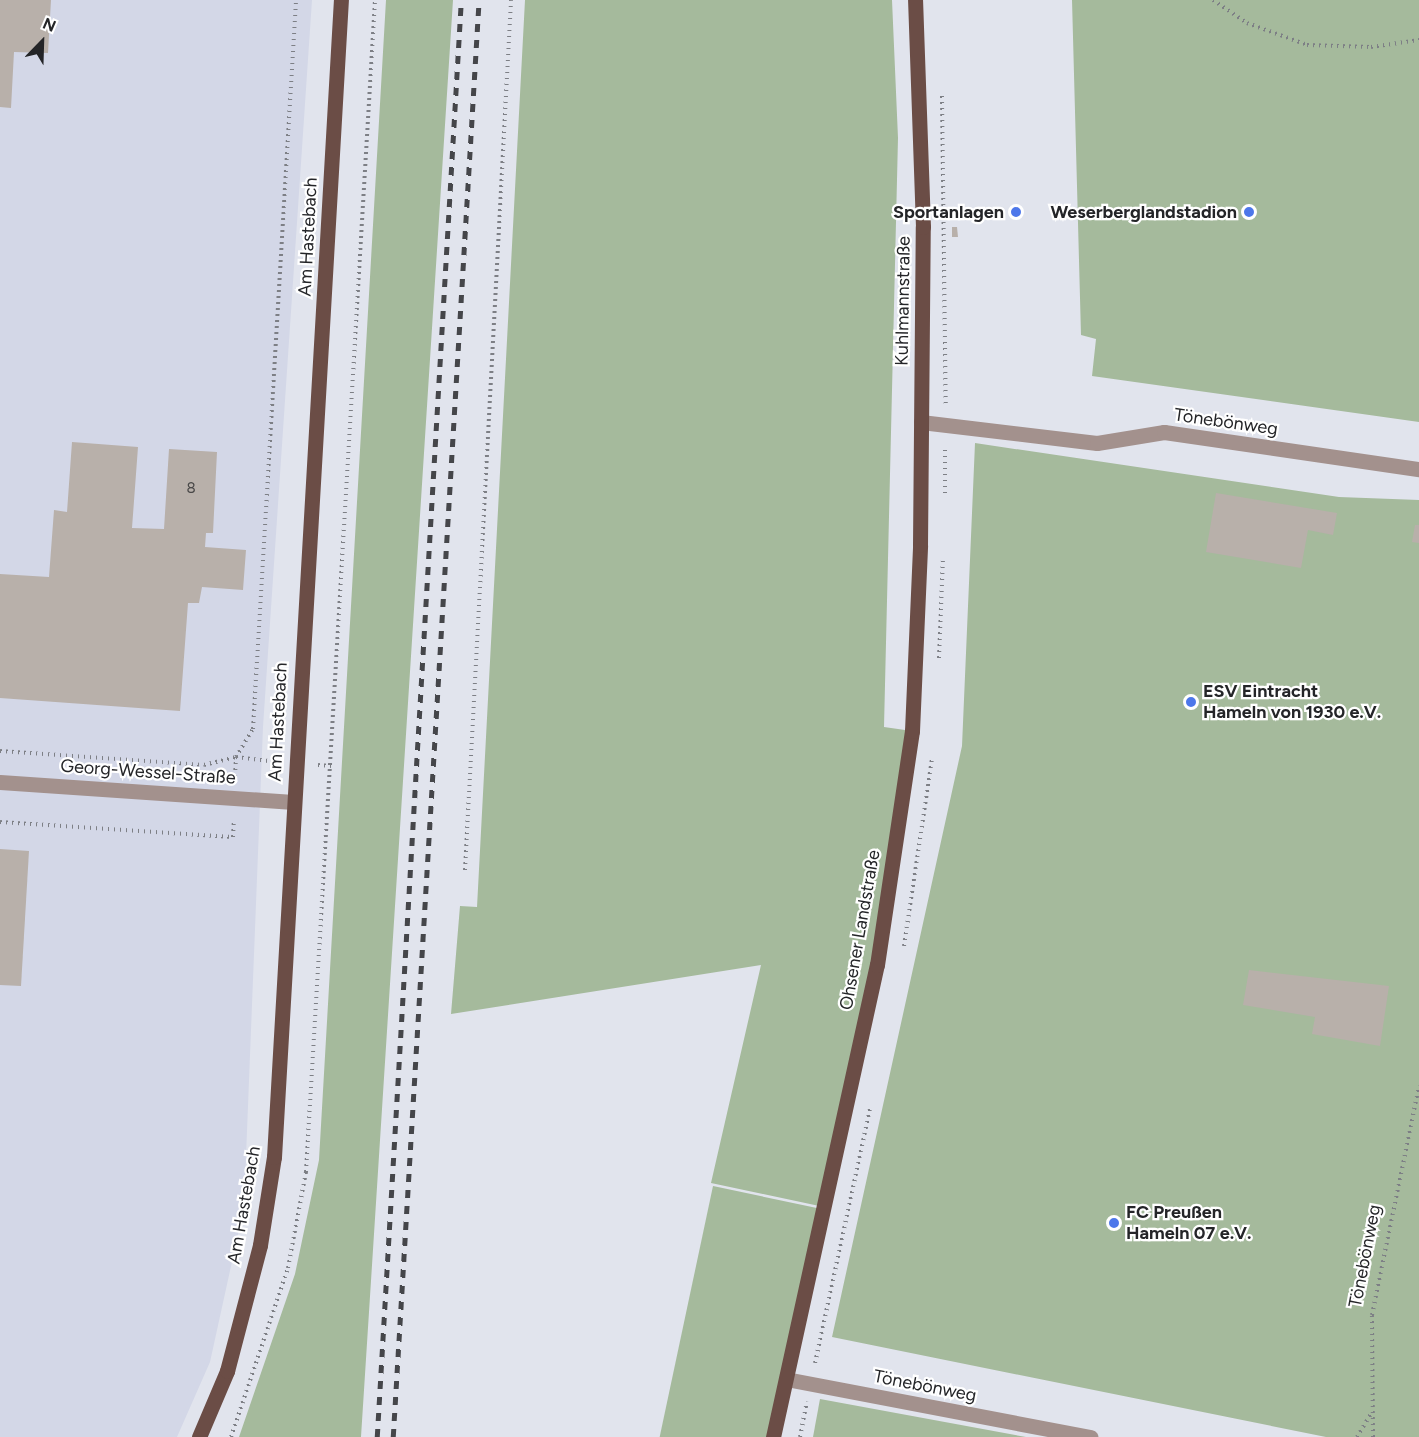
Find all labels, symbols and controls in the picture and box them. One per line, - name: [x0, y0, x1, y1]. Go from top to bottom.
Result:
- north arrow: [12, 12, 72, 72]
- text: N: [40, 14, 59, 36]
- street label: Am Hastebach: [294, 177, 322, 297]
- place label: Sportanlagen: [893, 201, 1004, 223]
- place label: Weserberglandstadion: [1050, 201, 1237, 223]
- marker: Sportanlagen: [1009, 205, 1023, 219]
- marker: Weserberglandstadion: [1242, 205, 1256, 219]
- street label: Kuhlmannstraße: [891, 236, 915, 366]
- street label: Tönebönweg: [1173, 404, 1279, 440]
- house number: 8: [186, 480, 196, 498]
- street label: Am Hastebach: [264, 662, 292, 782]
- place label: ESV Eintracht Hameln von 1930 e.V.: [1203, 681, 1381, 724]
- marker: ESV Eintracht Hameln von 1930 e.V.: [1184, 695, 1198, 709]
- street label: Georg-Wessel-Straße: [60, 755, 236, 789]
- street label: Ohsener Landstraße: [835, 848, 885, 1012]
- street label: Am Hastebach: [223, 1144, 265, 1266]
- place label: FC Preußen Hameln 07 e.V.: [1126, 1202, 1252, 1244]
- street label: Tönebönweg: [1344, 1203, 1386, 1309]
- marker: FC Preußen Hameln 07 e.V.: [1107, 1216, 1121, 1230]
- street label: Tönebönweg: [872, 1365, 978, 1407]

